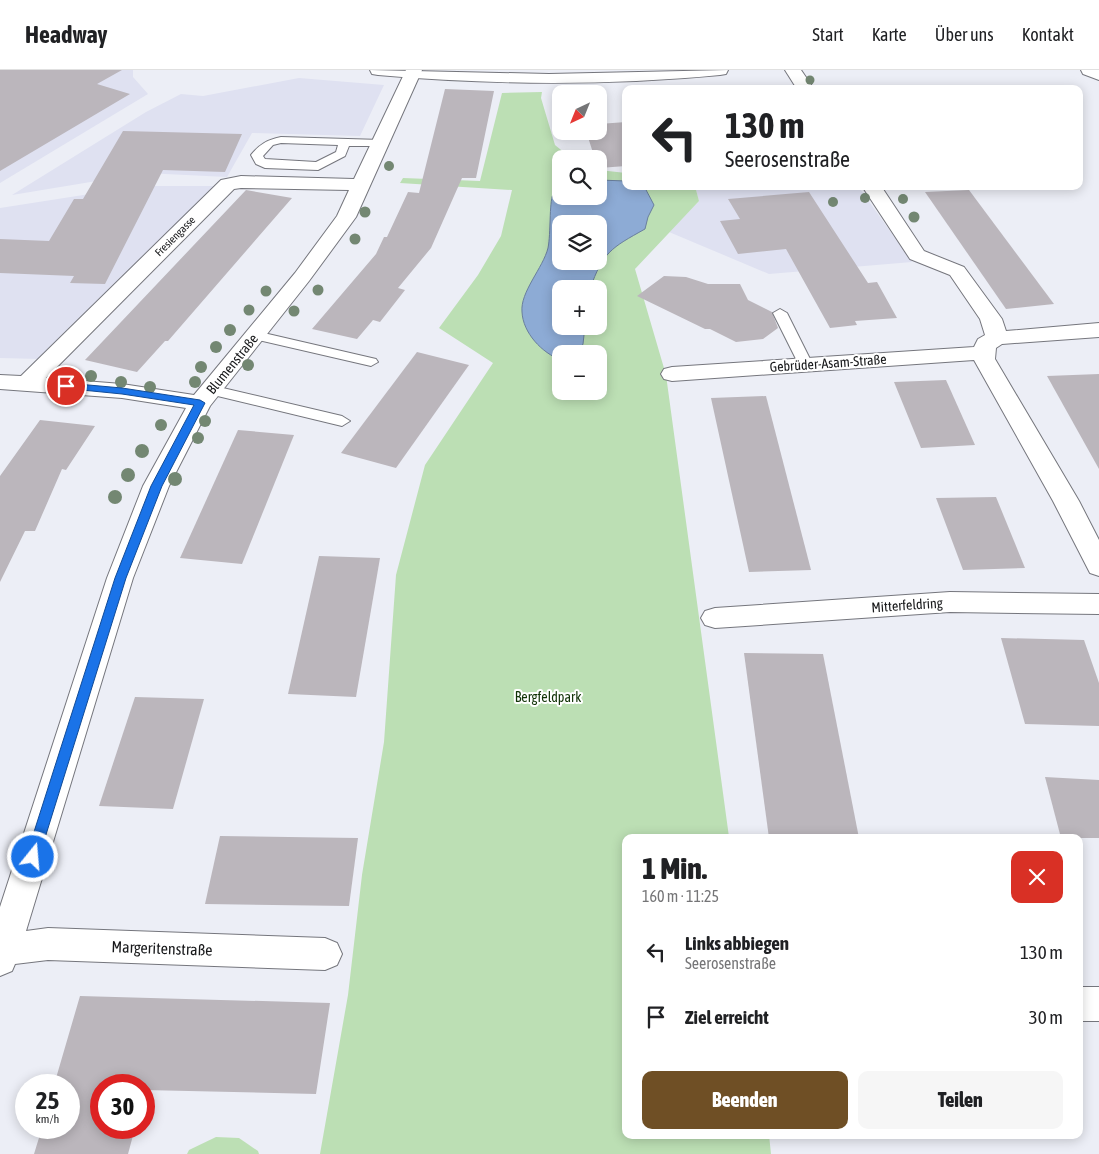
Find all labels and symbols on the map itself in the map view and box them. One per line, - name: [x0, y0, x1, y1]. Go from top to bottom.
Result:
- north arrow: [552, 85, 608, 140]
- street label: Fresiengasse: [153, 214, 197, 258]
- street label: Blumenstraße: [203, 331, 261, 397]
- street label: Gebrüder-Asam-Straße: [769, 351, 887, 375]
- pin: [45, 365, 87, 407]
- street label: Mitterfeldring: [871, 595, 943, 615]
- park label: Bergfeldpark: [515, 689, 581, 705]
- position arrow: [6, 830, 58, 882]
- street label: Margeritenstraße: [111, 937, 213, 960]
- speed limit sign: 30: [90, 1074, 155, 1139]

